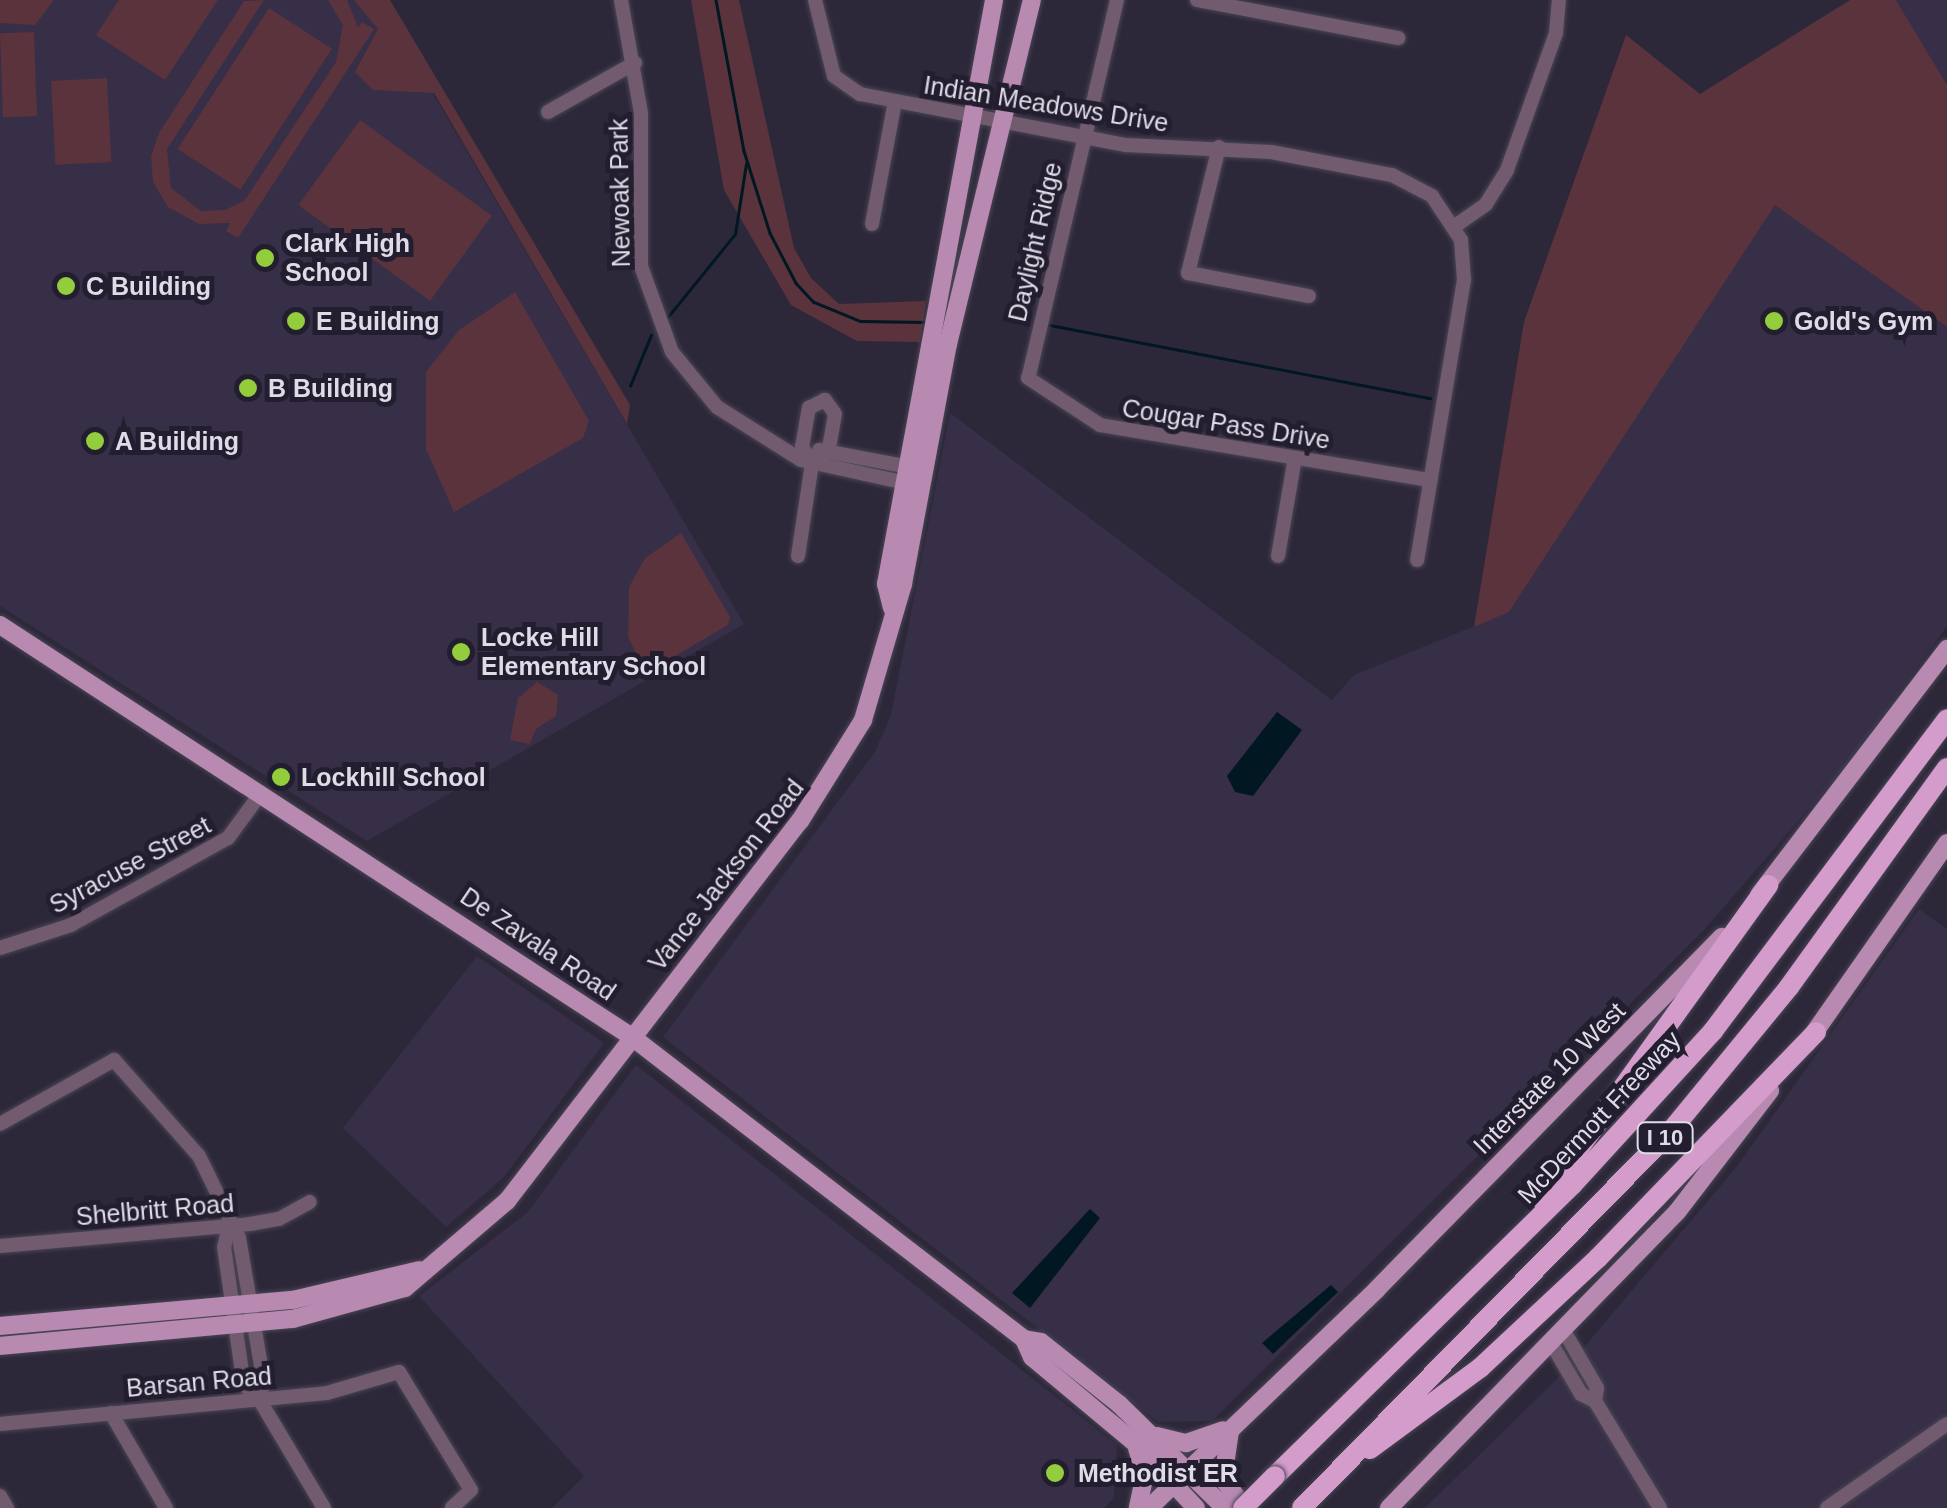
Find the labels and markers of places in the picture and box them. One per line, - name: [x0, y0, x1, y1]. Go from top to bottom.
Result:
- place label: Clark High School: [285, 229, 410, 288]
- marker: Clark High School: [254, 247, 276, 269]
- place label: C Building: [86, 271, 211, 301]
- marker: C Building: [55, 275, 77, 297]
- place label: E Building: [316, 306, 440, 336]
- place label: Gold's Gym: [1794, 306, 1933, 336]
- marker: E Building: [285, 310, 307, 332]
- marker: Gold's Gym: [1763, 310, 1785, 332]
- place label: B Building: [268, 373, 393, 403]
- marker: B Building: [237, 377, 259, 399]
- place label: A Building: [115, 426, 240, 456]
- marker: A Building: [84, 430, 106, 452]
- place label: Locke Hill Elementary School: [481, 623, 706, 682]
- marker: Locke Hill Elementary School: [450, 641, 472, 663]
- place label: Lockhill School: [301, 762, 486, 792]
- marker: Lockhill School: [270, 766, 292, 788]
- place label: Methodist ER: [1078, 1458, 1238, 1488]
- marker: Methodist ER: [1042, 1460, 1068, 1486]

